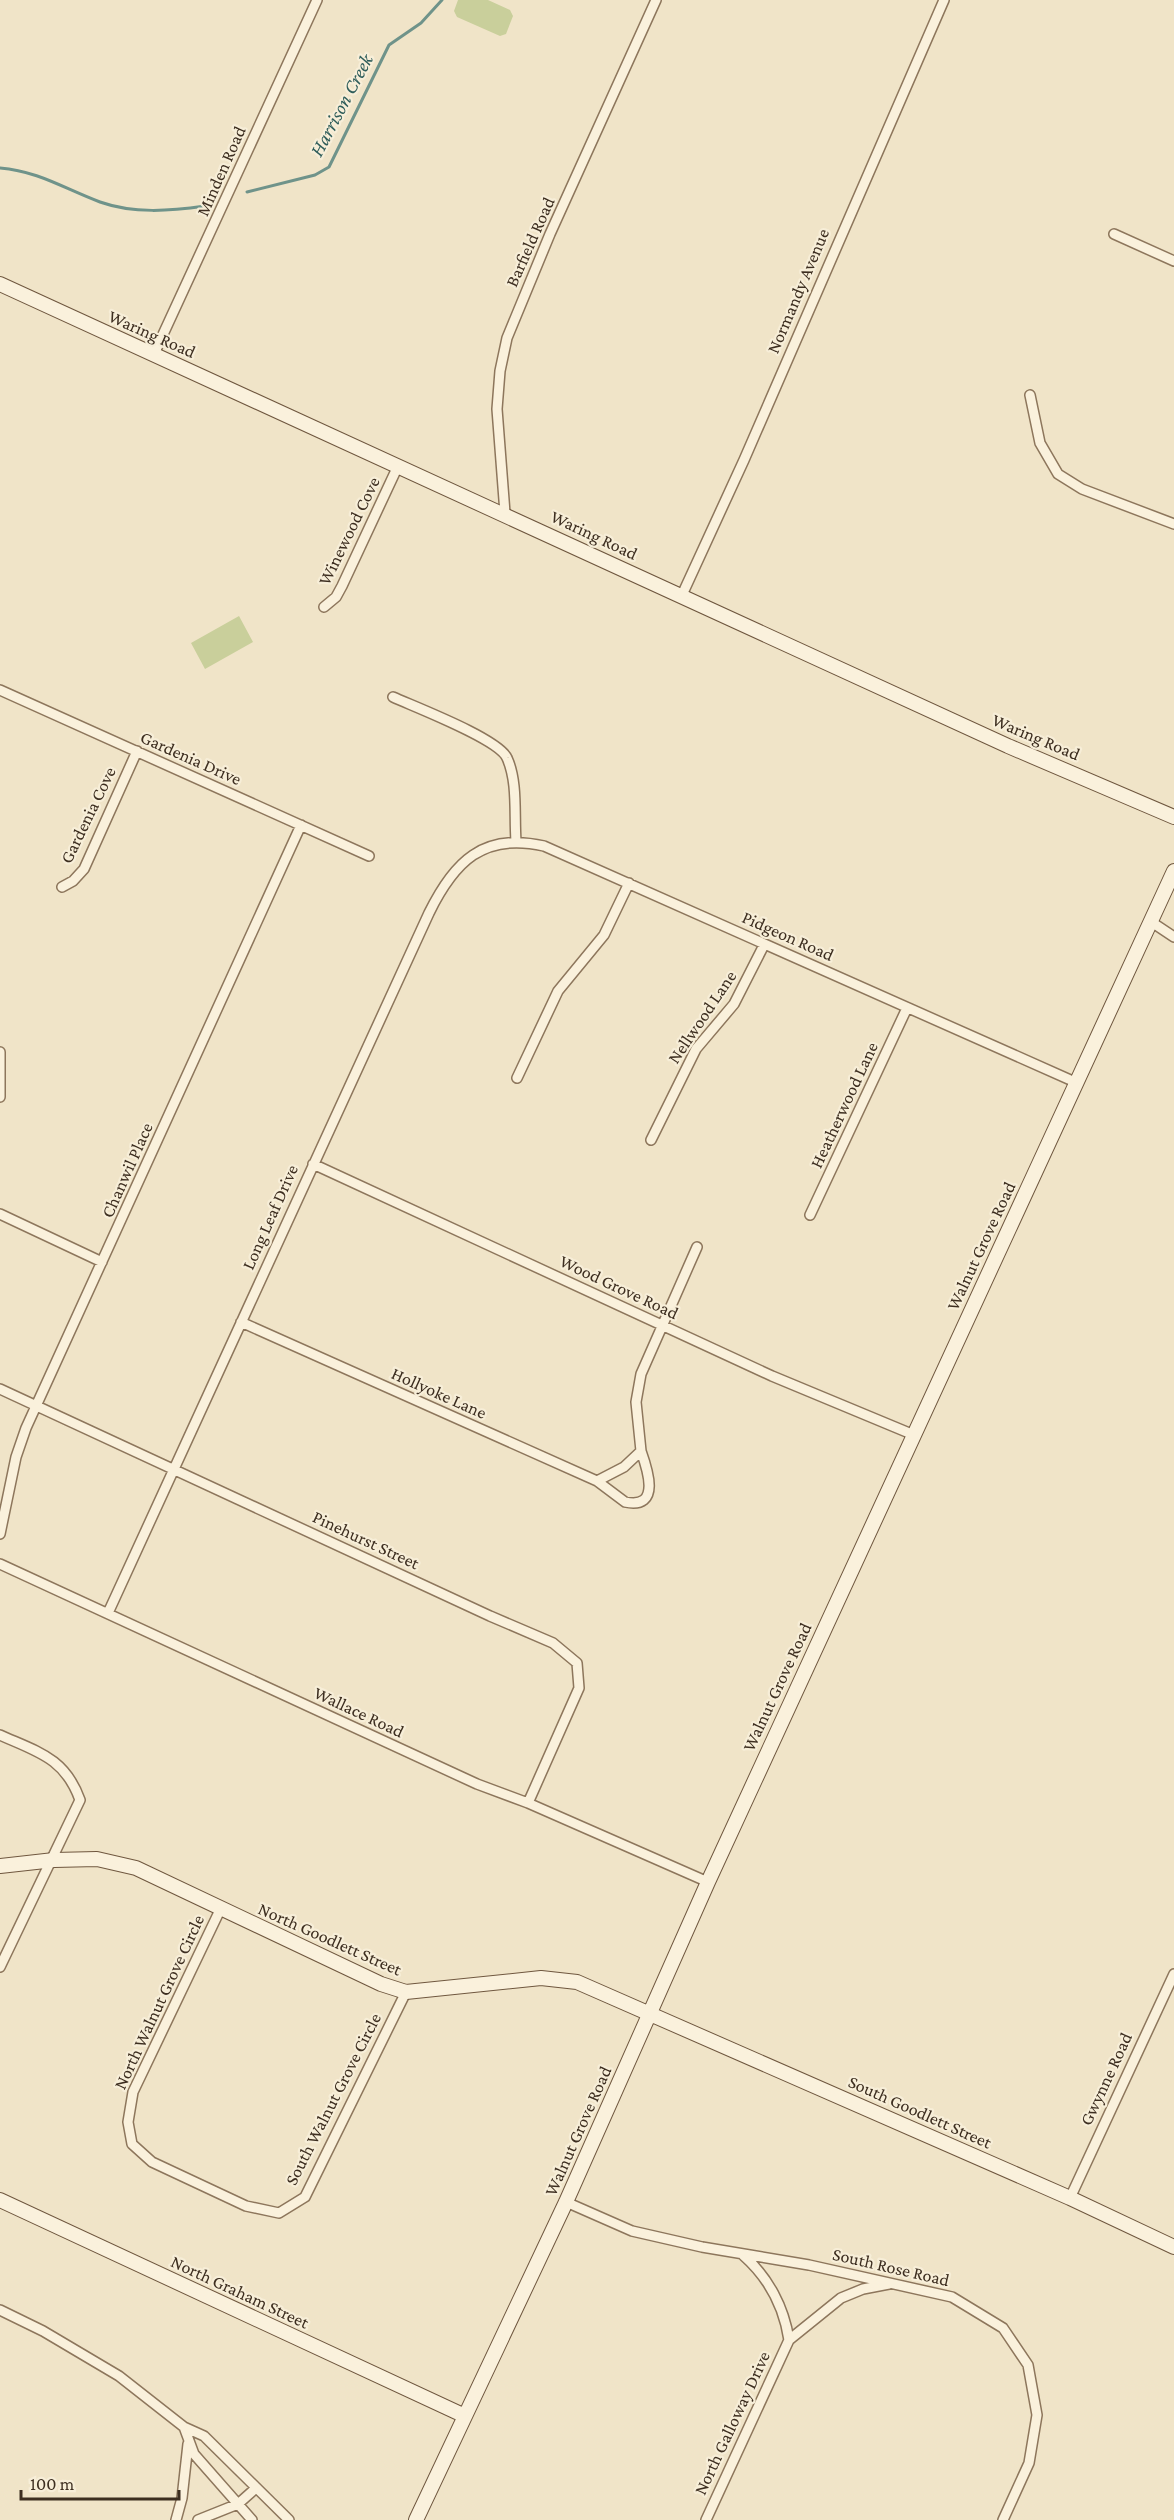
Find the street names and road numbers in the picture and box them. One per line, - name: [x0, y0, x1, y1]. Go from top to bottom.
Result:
- street label: Minden Road: [192, 122, 250, 219]
- street label: Barfield Road: [501, 194, 559, 290]
- street label: Normandy Avenue: [763, 225, 833, 356]
- street label: Waring Road: [105, 306, 199, 362]
- street label: Winewood Cove: [314, 474, 384, 588]
- street label: Waring Road: [547, 506, 641, 564]
- street label: Waring Road: [989, 710, 1083, 765]
- street label: Gardenia Drive: [137, 727, 245, 789]
- street label: Gardenia Cove: [56, 763, 120, 866]
- street label: Pidgeon Road: [739, 907, 837, 965]
- street label: Nellwood Lane: [664, 967, 740, 1067]
- street label: Heatherwood Lane: [806, 1039, 882, 1171]
- street label: Chanwil Place: [97, 1119, 157, 1221]
- street label: Long Leaf Drive: [238, 1161, 302, 1273]
- street label: Walnut Grove Road: [942, 1178, 1020, 1313]
- street label: Wood Grove Road: [556, 1251, 682, 1323]
- street label: Hollyoke Lane: [388, 1363, 490, 1423]
- street label: Pinehurst Street: [309, 1507, 423, 1574]
- street label: Walnut Grove Road: [738, 1619, 816, 1754]
- street label: Wallace Road: [311, 1682, 408, 1742]
- street label: North Goodlett Street: [255, 1898, 406, 1980]
- street label: North Walnut Grove Circle: [110, 1911, 208, 2093]
- street label: South Walnut Grove Circle: [281, 2010, 385, 2188]
- street label: Gwynne Road: [1076, 2029, 1136, 2129]
- street label: Walnut Grove Road: [540, 2063, 616, 2199]
- street label: South Goodlett Street: [845, 2071, 996, 2153]
- street label: South Rose Road: [831, 2244, 952, 2290]
- street label: North Graham Street: [168, 2251, 313, 2333]
- street label: North Galloway Drive: [690, 2348, 774, 2498]

